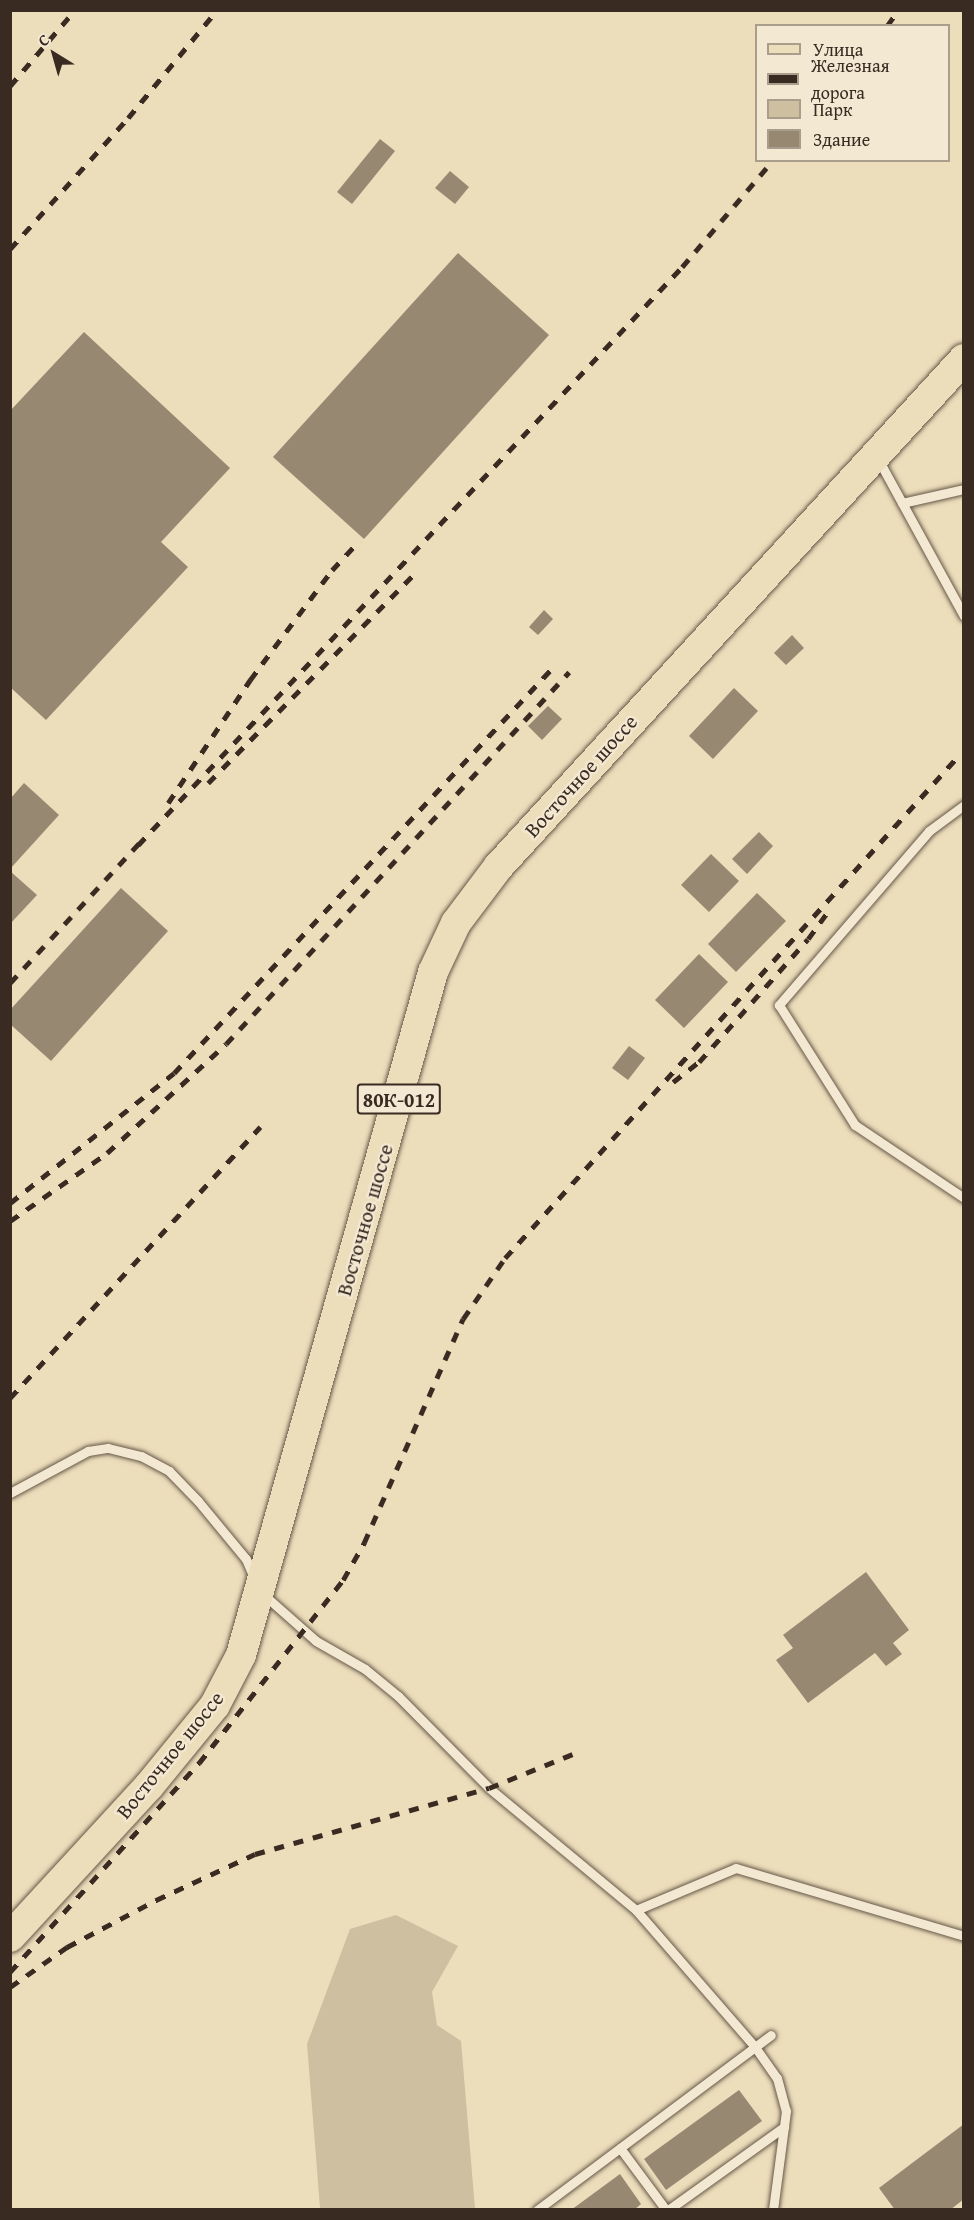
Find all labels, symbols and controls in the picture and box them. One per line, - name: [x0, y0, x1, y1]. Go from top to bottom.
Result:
- north arrow: [24, 24, 84, 84]
- legend: [755, 24, 950, 162]
- text: С: [32, 27, 54, 52]
- text: Улица: [813, 36, 863, 63]
- text: Железная дорога: [811, 52, 890, 106]
- text: Парк: [813, 96, 852, 123]
- text: Здание: [813, 126, 870, 153]
- street label: Восточное шоссе: [519, 709, 643, 843]
- road number: 80К-012: [356, 1082, 442, 1116]
- street label: Восточное шоссе: [331, 1141, 399, 1299]
- street label: Восточное шоссе: [111, 1686, 229, 1824]

